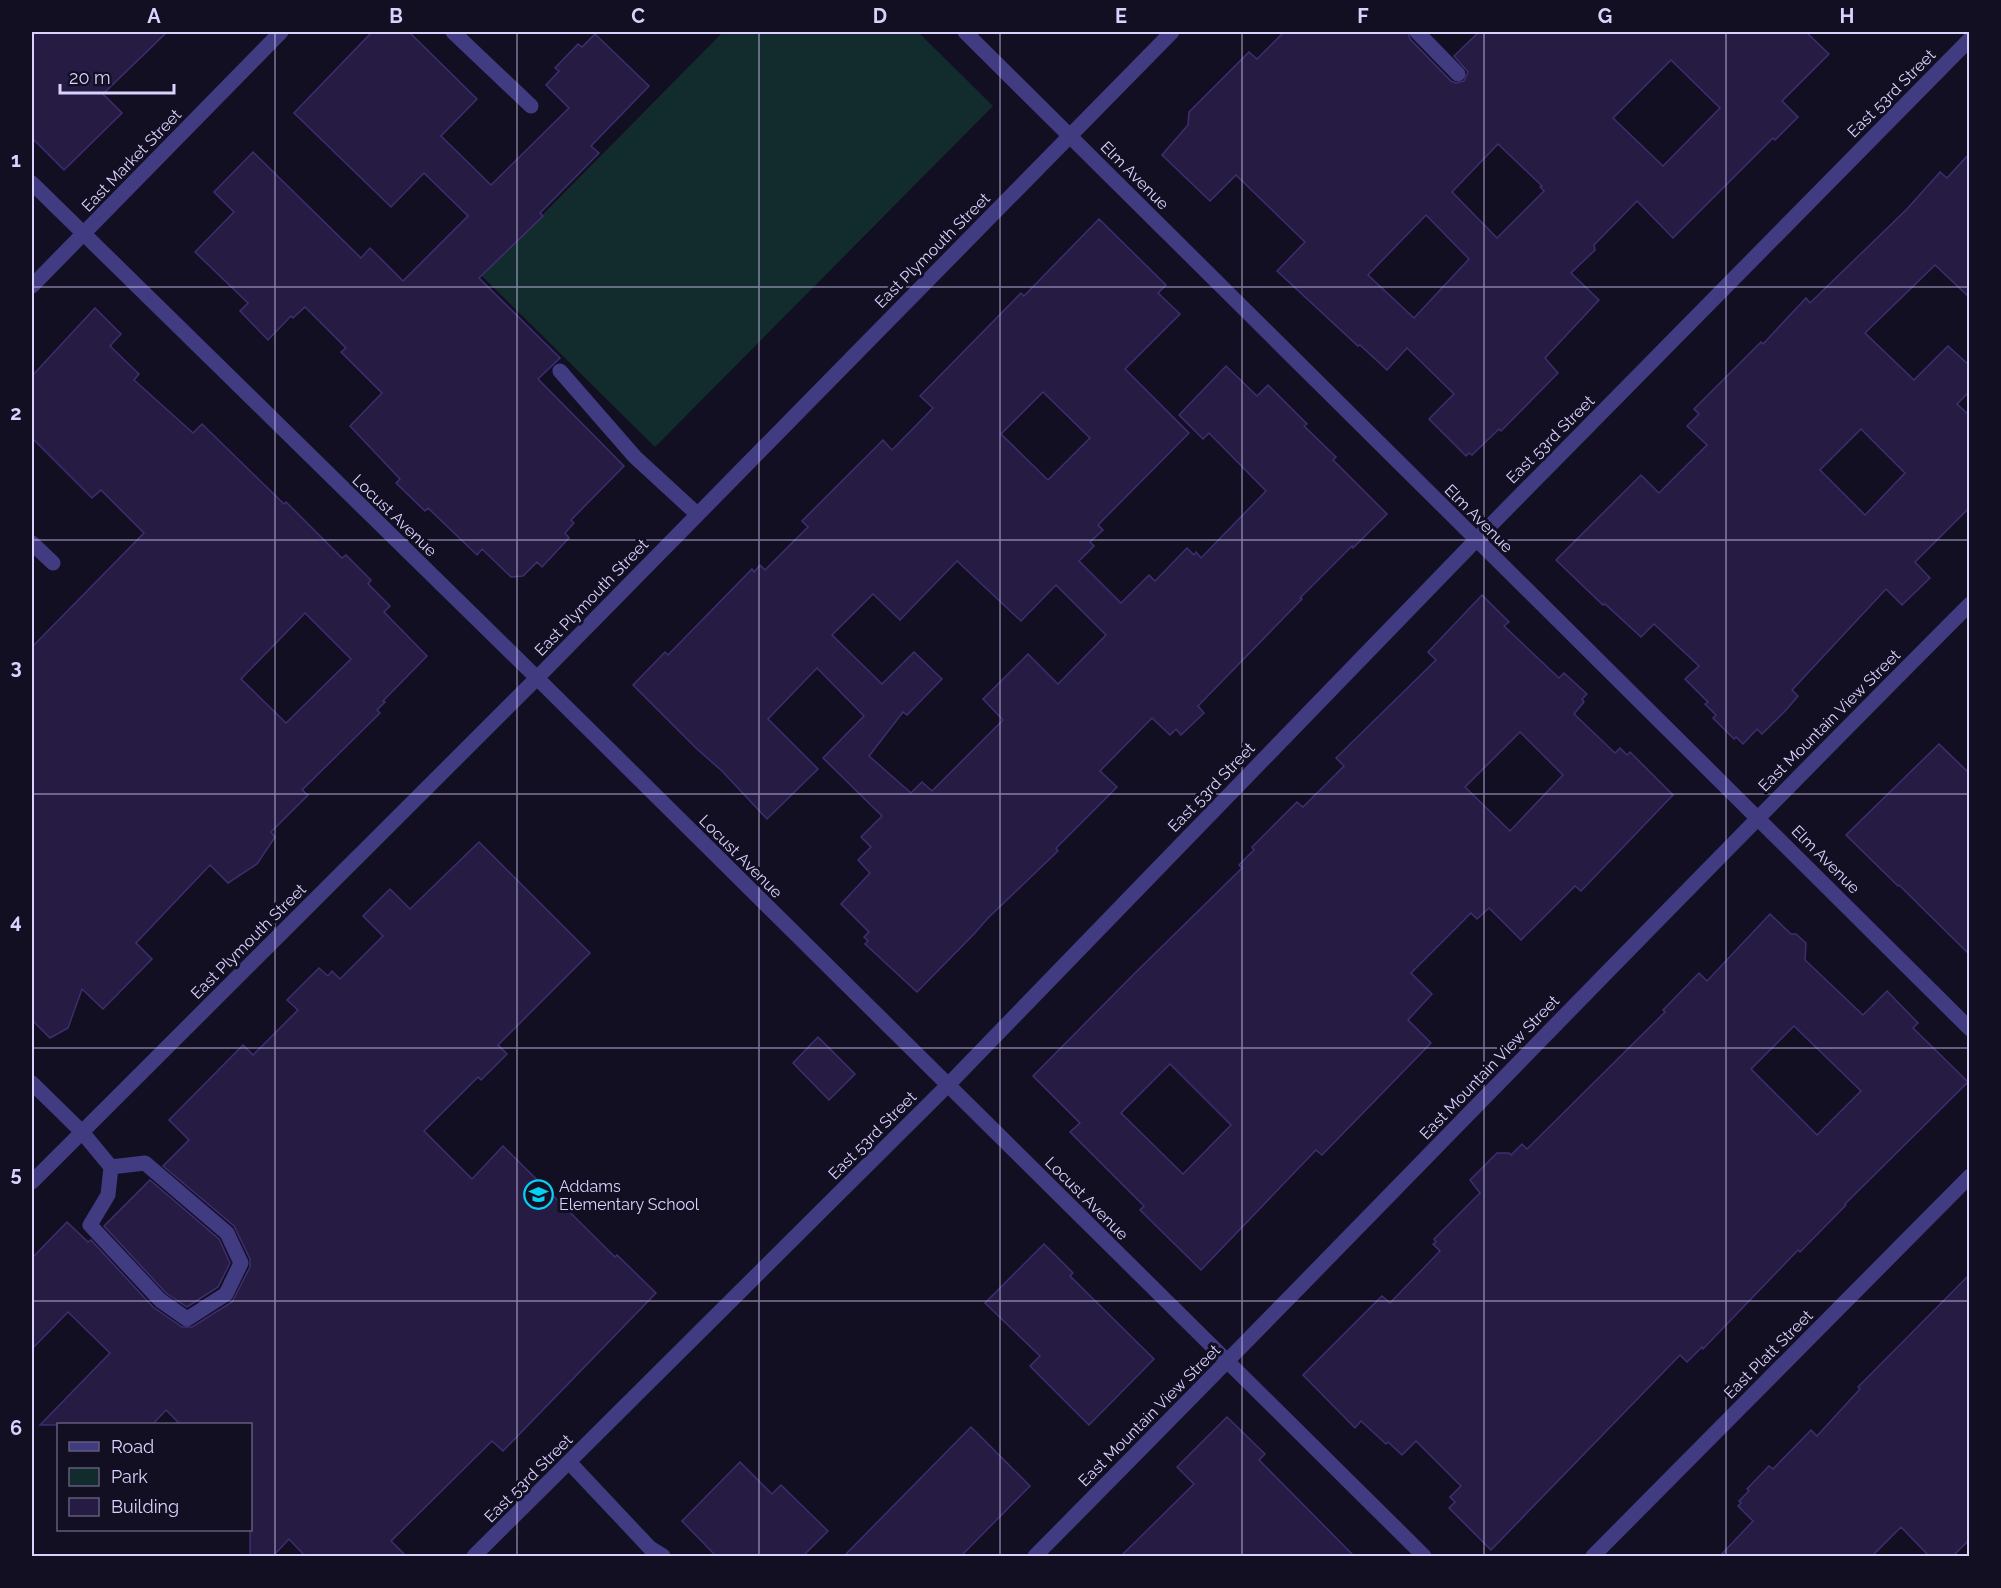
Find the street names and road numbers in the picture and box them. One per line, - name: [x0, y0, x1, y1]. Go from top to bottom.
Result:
- street label: East 53rd Street: [1843, 45, 1940, 141]
- street label: East Market Street: [78, 105, 186, 216]
- street label: Elm Avenue: [1097, 137, 1173, 213]
- street label: East Plymouth Street: [871, 188, 994, 312]
- street label: East 53rd Street: [1502, 391, 1599, 487]
- street label: Locust Avenue: [349, 470, 441, 560]
- street label: Elm Avenue: [1441, 480, 1517, 556]
- street label: East Plymouth Street: [531, 534, 653, 660]
- street label: East Mountain View Street: [1754, 645, 1905, 795]
- street label: East 53rd Street: [1164, 738, 1259, 836]
- street label: Locust Avenue: [695, 811, 786, 902]
- street label: Elm Avenue: [1788, 821, 1864, 897]
- street label: East Plymouth Street: [187, 879, 310, 1003]
- street label: East Mountain View Street: [1416, 991, 1564, 1143]
- street label: East 53rd Street: [824, 1087, 921, 1183]
- street label: Locust Avenue: [1041, 1153, 1132, 1244]
- street label: East Platt Street: [1720, 1306, 1817, 1403]
- street label: East Mountain View Street: [1074, 1340, 1225, 1490]
- street label: East 53rd Street: [480, 1430, 577, 1526]

